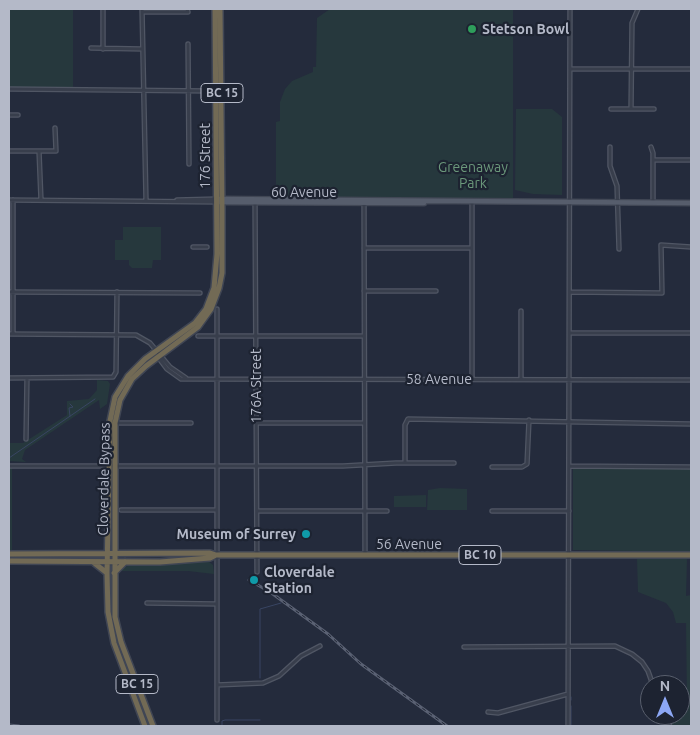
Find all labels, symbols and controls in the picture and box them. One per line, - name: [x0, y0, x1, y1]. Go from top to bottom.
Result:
- place label: Stetson Bowl: [482, 21, 569, 37]
- marker: Stetson Bowl: [466, 23, 478, 35]
- road number: BC 15: [201, 84, 243, 102]
- street label: 176 Street: [197, 123, 213, 189]
- park label: Greenaway Park: [438, 159, 508, 192]
- street label: 60 Avenue: [271, 184, 337, 200]
- street label: 176A Street: [248, 348, 264, 424]
- street label: 58 Avenue: [406, 371, 472, 387]
- street label: Cloverdale Bypass: [95, 422, 113, 536]
- place label: Museum of Surrey: [177, 526, 296, 542]
- marker: Museum of Surrey: [300, 528, 312, 540]
- street label: 56 Avenue: [376, 536, 442, 552]
- road number: BC 10: [459, 546, 501, 564]
- place label: Cloverdale Station: [264, 564, 335, 596]
- marker: Cloverdale Station: [248, 574, 260, 586]
- road number: BC 15: [116, 674, 158, 694]
- north arrow: [640, 675, 690, 725]
- text: N: [660, 678, 670, 694]

